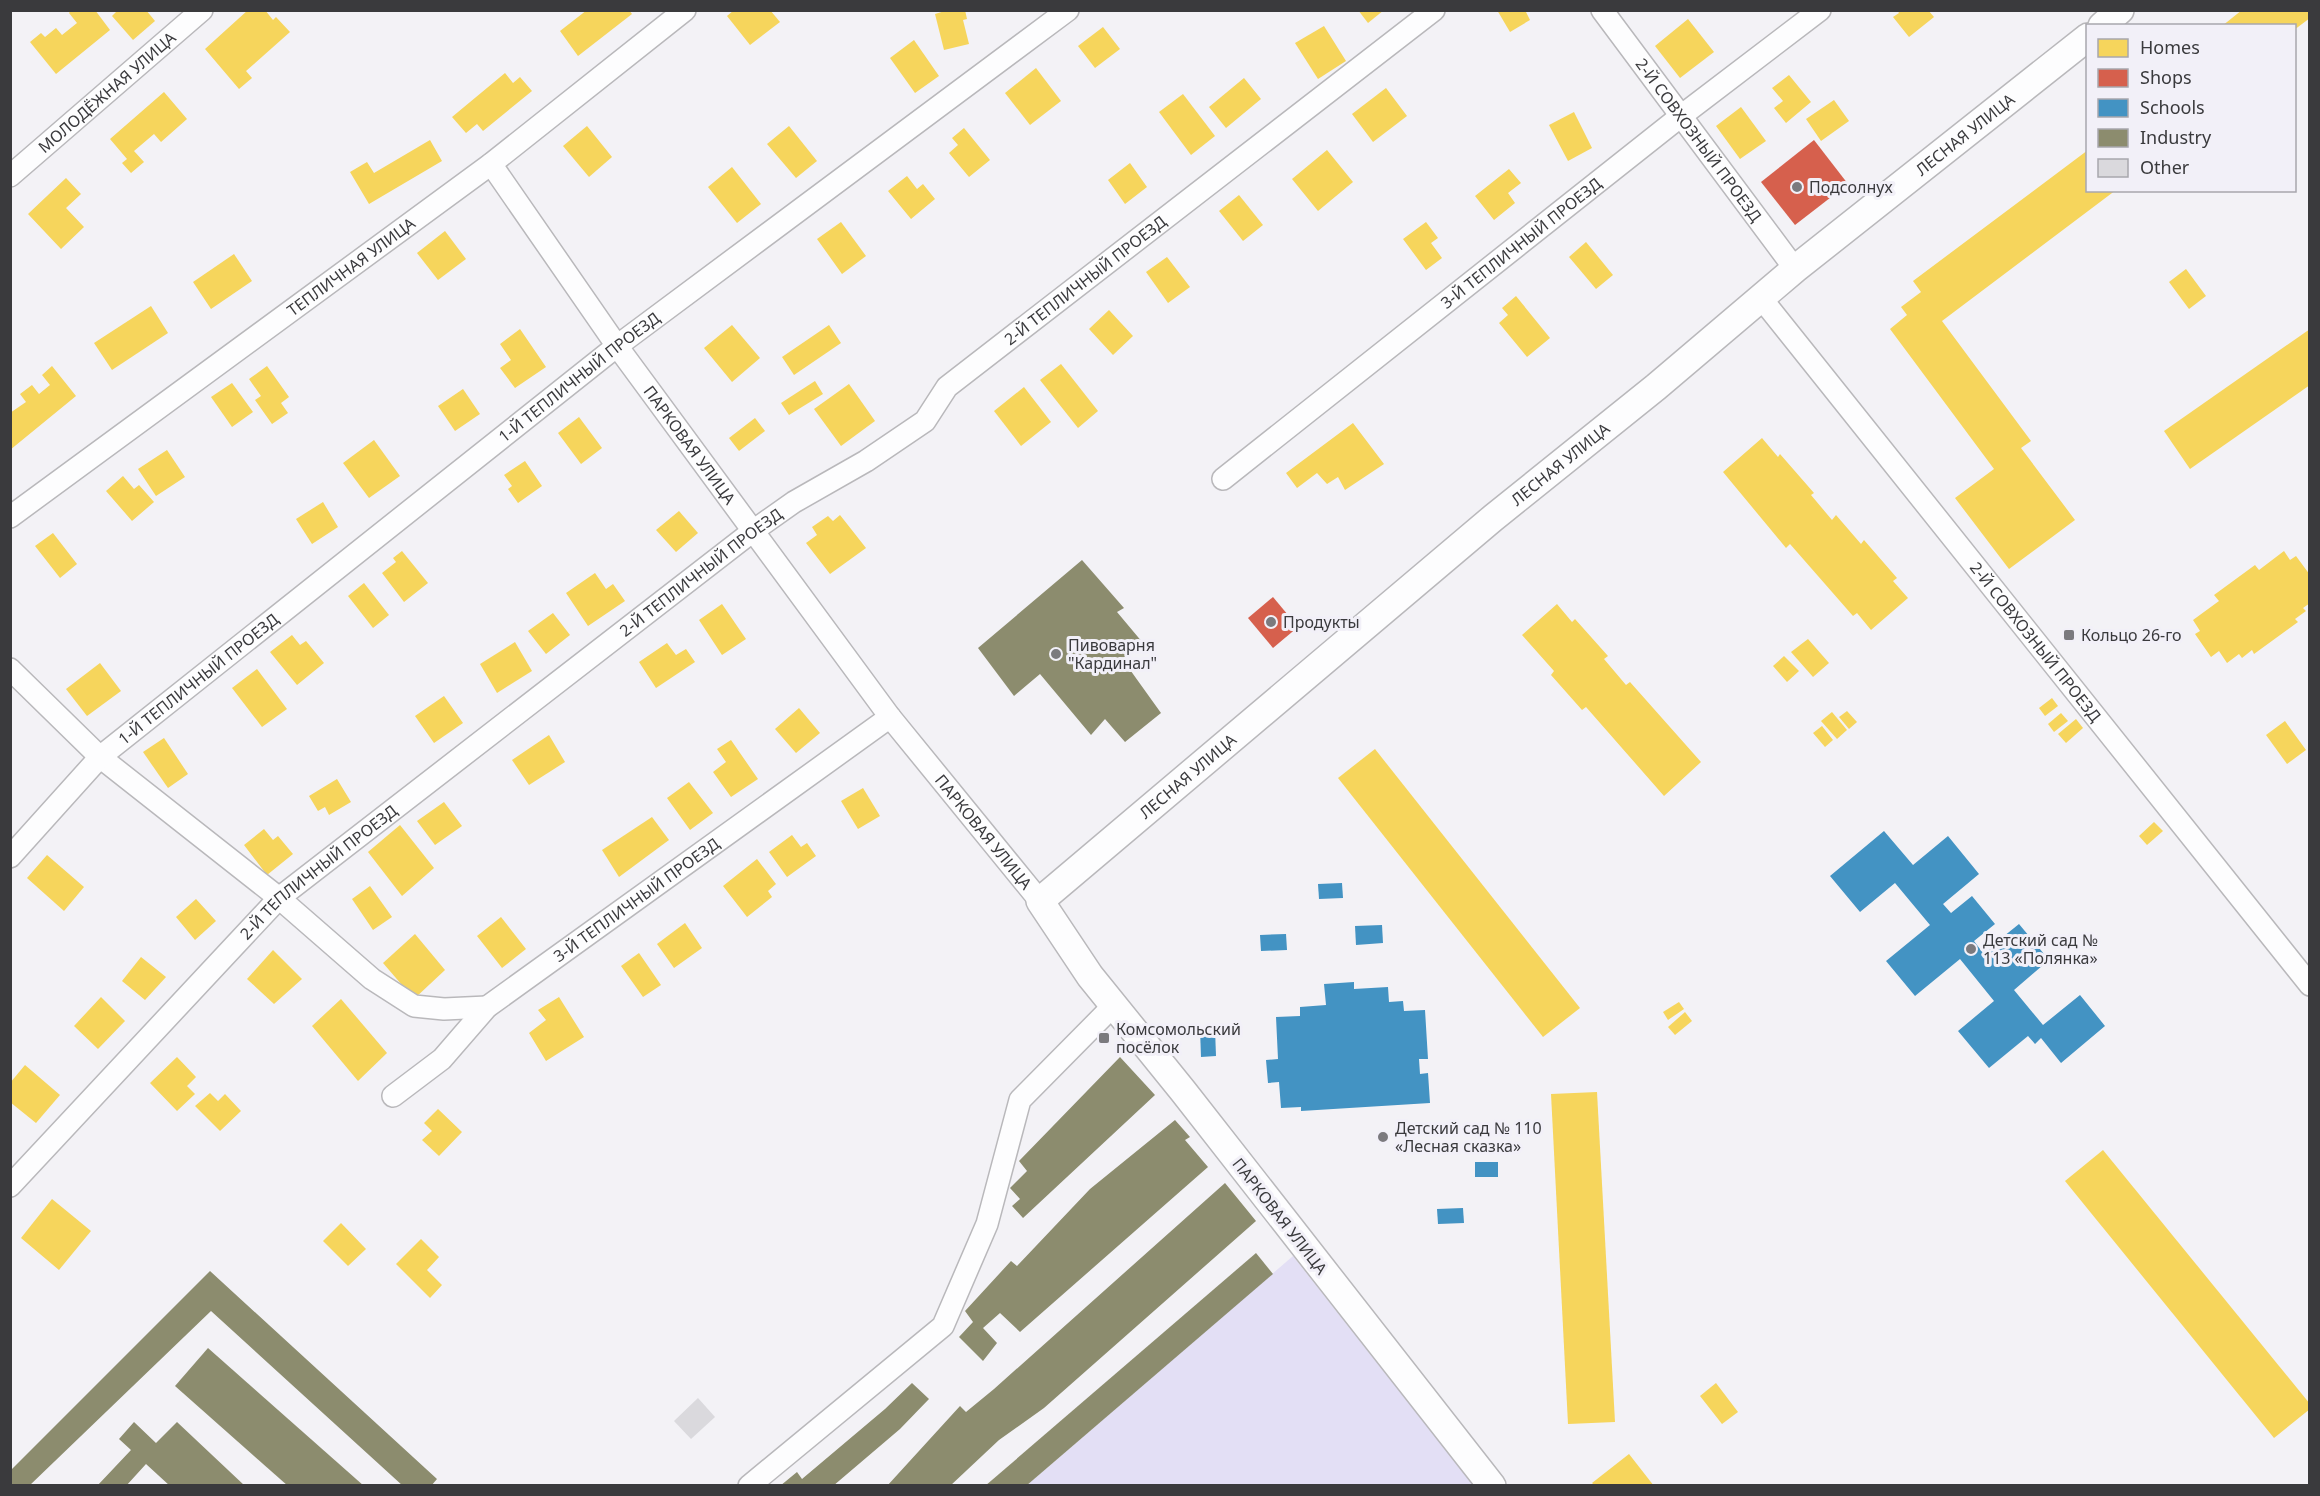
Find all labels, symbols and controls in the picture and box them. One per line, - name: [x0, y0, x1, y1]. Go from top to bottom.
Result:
- legend: [2086, 24, 2296, 192]
- street label: МОЛОДЁЖНАЯ УЛИЦА: [33, 26, 181, 158]
- text: Homes: [2140, 35, 2200, 59]
- street label: 2-Й СОВХОЗНЫЙ ПРОЕЗД: [1631, 54, 1767, 226]
- text: Shops: [2140, 65, 2192, 89]
- street label: ЛЕСНАЯ УЛИЦА: [1911, 88, 2020, 180]
- text: Schools: [2140, 95, 2205, 119]
- text: Industry: [2140, 125, 2212, 149]
- text: Other: [2140, 155, 2190, 179]
- street label: 3-Й ТЕПЛИЧНЫЙ ПРОЕЗД: [1436, 172, 1606, 314]
- place label: Подсолнух: [1809, 176, 1893, 198]
- marker: Подсолнух: [1790, 180, 1804, 194]
- street label: 2-Й ТЕПЛИЧНЫЙ ПРОЕЗД: [999, 210, 1171, 350]
- street label: ТЕПЛИЧНАЯ УЛИЦА: [282, 212, 420, 321]
- street label: 1-Й ТЕПЛИЧНЫЙ ПРОЕЗД: [494, 307, 664, 447]
- street label: ПАРКОВАЯ УЛИЦА: [639, 381, 741, 509]
- street label: ЛЕСНАЯ УЛИЦА: [1506, 417, 1615, 510]
- street label: 2-Й ТЕПЛИЧНЫЙ ПРОЕЗД: [615, 503, 787, 641]
- street label: 2-Й СОВХОЗНЫЙ ПРОЕЗД: [1965, 557, 2106, 726]
- street label: 1-Й ТЕПЛИЧНЫЙ ПРОЕЗД: [113, 608, 283, 750]
- place label: Продукты: [1283, 611, 1360, 633]
- marker: Продукты: [1264, 615, 1278, 629]
- place label: Кольцо 26-го: [2081, 624, 2182, 646]
- marker: Кольцо 26-го: [2062, 628, 2076, 642]
- place label: Пивоварня "Кардинал": [1068, 634, 1157, 674]
- marker: Пивоварня "Кардинал": [1049, 647, 1063, 661]
- street label: ЛЕСНАЯ УЛИЦА: [1135, 728, 1241, 823]
- street label: ПАРКОВАЯ УЛИЦА: [930, 770, 1038, 894]
- street label: 2-Й ТЕПЛИЧНЫЙ ПРОЕЗД: [235, 799, 402, 944]
- street label: 3-Й ТЕПЛИЧНЫЙ ПРОЕЗД: [549, 832, 724, 967]
- place label: Детский сад № 113 «Полянка»: [1983, 929, 2098, 969]
- marker: Детский сад № 113 «Полянка»: [1964, 942, 1978, 956]
- place label: Комсомольский посёлок: [1116, 1018, 1241, 1058]
- marker: Комсомольский посёлок: [1097, 1031, 1111, 1045]
- place label: Детский сад № 110 «Лесная сказка»: [1395, 1117, 1542, 1157]
- marker: Детский сад № 110 «Лесная сказка»: [1376, 1130, 1390, 1144]
- street label: ПАРКОВАЯ УЛИЦА: [1228, 1153, 1333, 1279]

